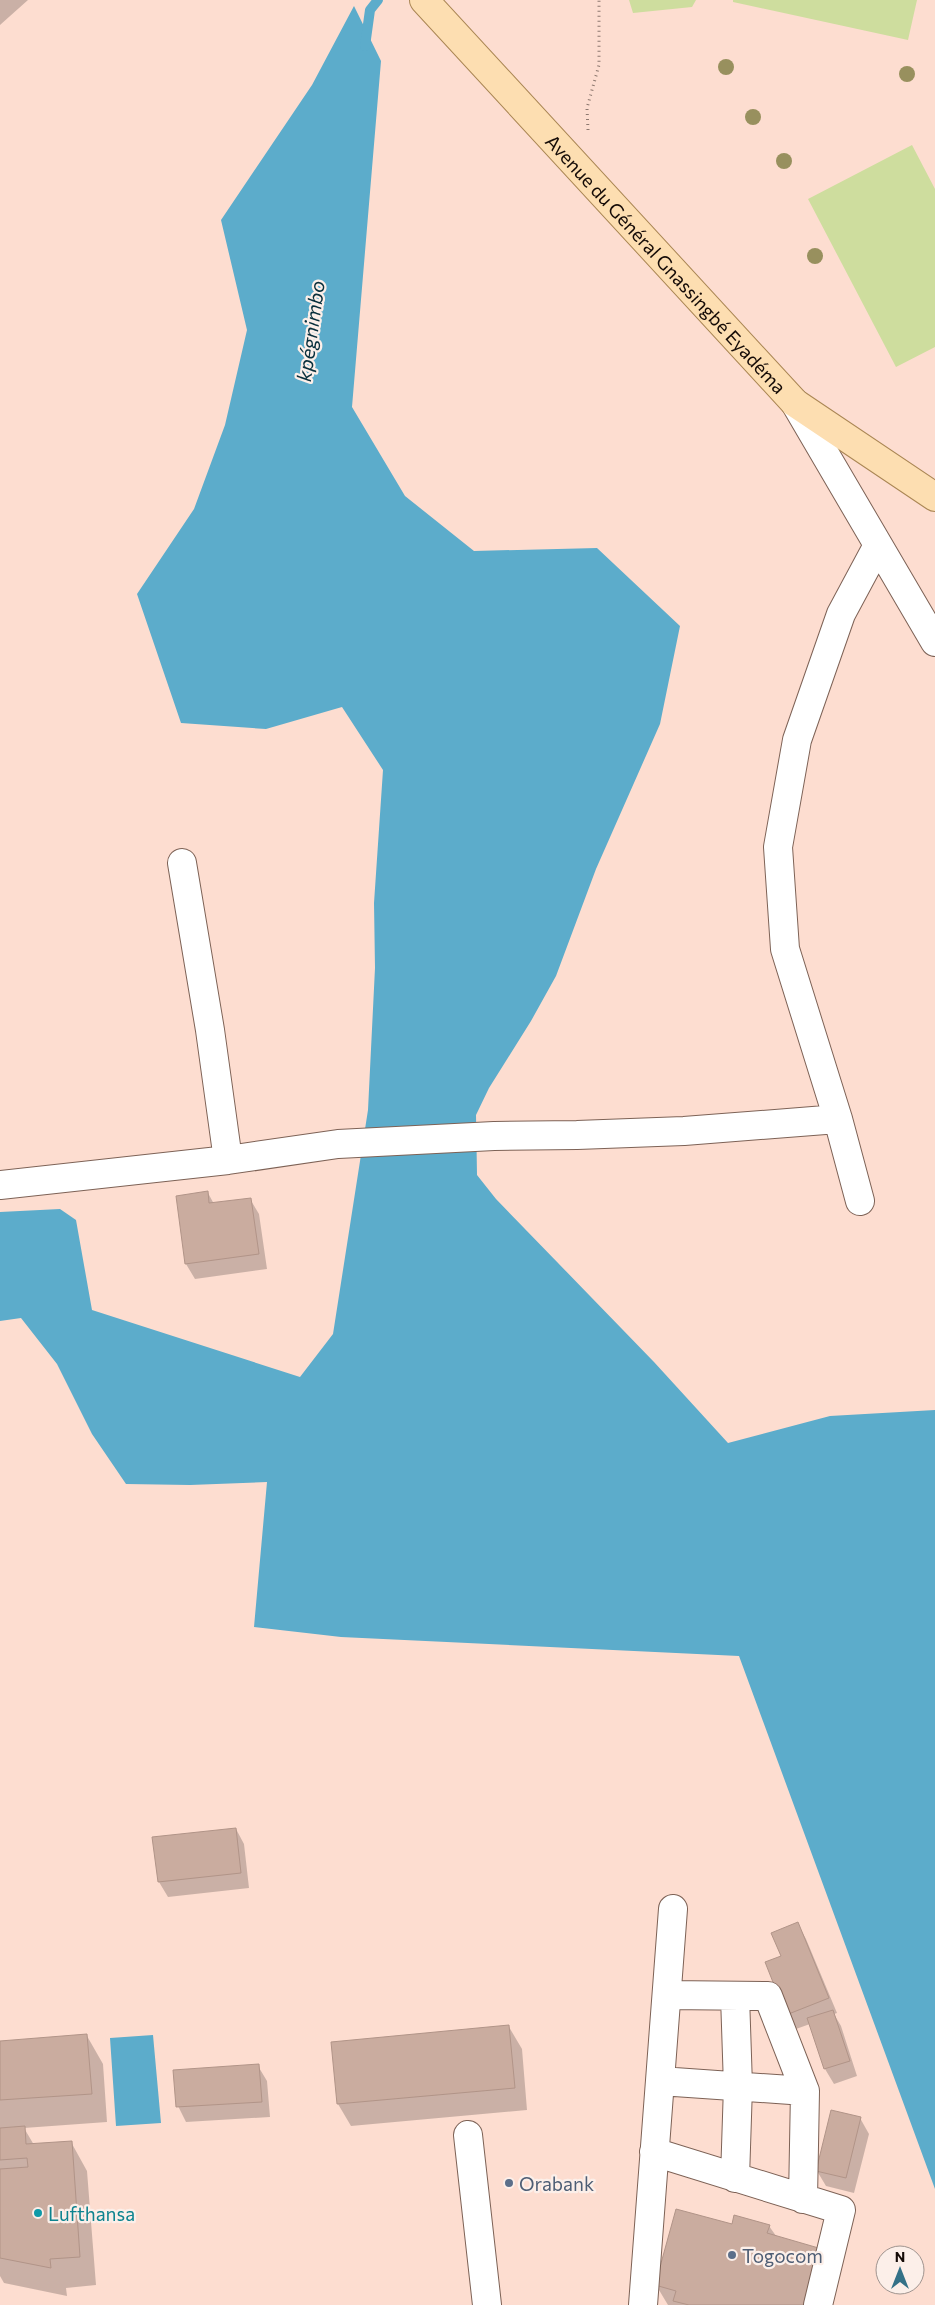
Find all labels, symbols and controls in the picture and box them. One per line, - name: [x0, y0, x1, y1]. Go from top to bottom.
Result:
- street label: Avenue du Général Gnassingbé Eyadéma: [541, 129, 791, 398]
- water label: kpégnimbo: [291, 279, 329, 383]
- place label: Orabank: [519, 2172, 594, 2195]
- marker: Orabank: [503, 2177, 515, 2189]
- place label: Lufthansa: [48, 2202, 135, 2225]
- marker: Lufthansa: [32, 2207, 44, 2219]
- place label: Togocom: [742, 2244, 823, 2267]
- north arrow: [875, 2245, 925, 2295]
- text: N: [895, 2248, 905, 2265]
- marker: Togocom: [726, 2249, 738, 2261]

